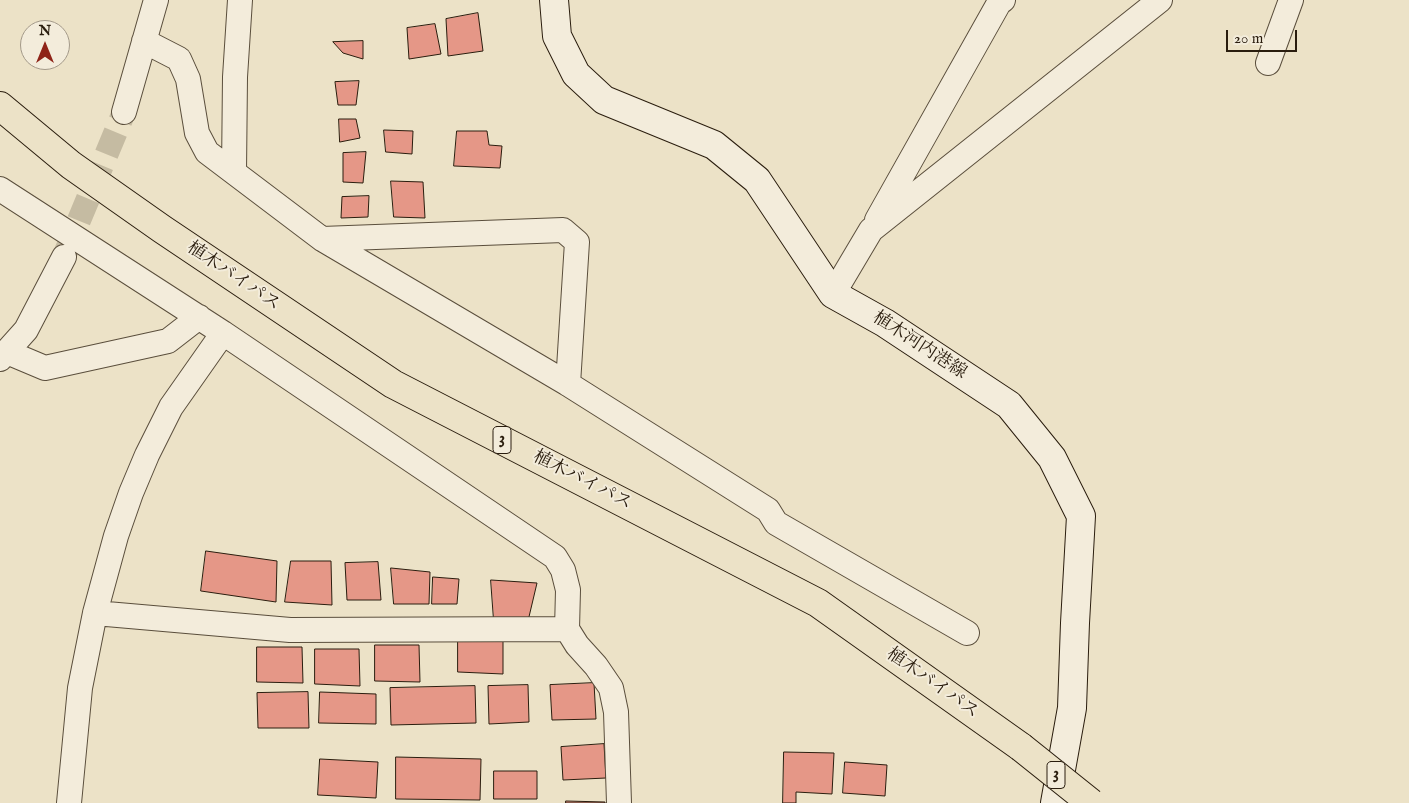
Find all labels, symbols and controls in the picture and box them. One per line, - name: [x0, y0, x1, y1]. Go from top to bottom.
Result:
- north arrow: [20, 20, 70, 70]
- scale bar: [1229, 20, 1300, 52]
- text: N: [39, 22, 51, 40]
- text: 20 m: [1234, 29, 1263, 48]
- street label: 植木バイパス: [182, 238, 284, 316]
- street label: 植木河内港線: [868, 308, 970, 384]
- road number: 3: [493, 426, 511, 454]
- street label: 植木バイパス: [529, 447, 635, 515]
- street label: 植木バイパス: [882, 644, 982, 724]
- road number: 3: [1047, 762, 1065, 788]

